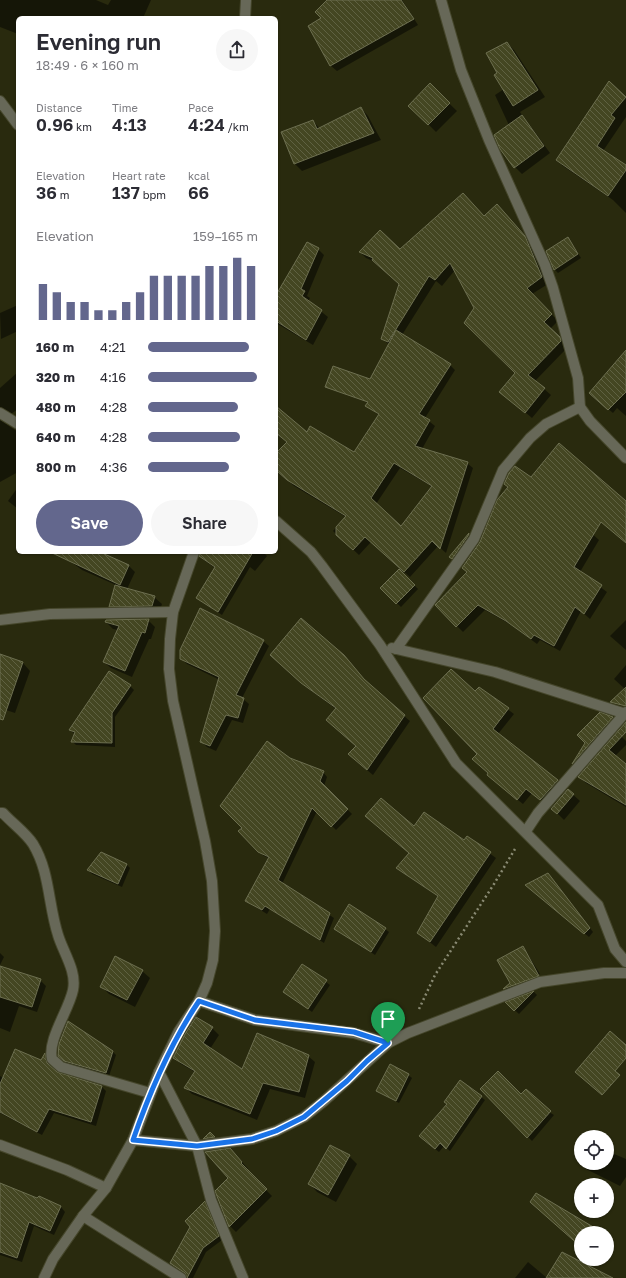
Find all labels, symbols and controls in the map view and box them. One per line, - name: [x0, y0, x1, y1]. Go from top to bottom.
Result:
- text: Evening run: [36, 28, 161, 55]
- button: share: [216, 29, 258, 71]
- text: 18:49 · 6 × 160 m: [36, 57, 139, 73]
- text: Distance: [36, 101, 82, 114]
- text: Time: [112, 101, 138, 114]
- text: Pace: [188, 101, 214, 114]
- text: 0.96: [36, 114, 73, 135]
- text: 4:13: [112, 114, 147, 135]
- text: 4:24: [188, 114, 225, 135]
- text: km: [73, 120, 92, 133]
- text: /km: [225, 120, 249, 133]
- text: Elevation: [36, 169, 85, 182]
- text: Heart rate: [112, 169, 166, 182]
- text: kcal: [188, 169, 210, 182]
- text: 36: [36, 182, 57, 203]
- text: 137: [112, 182, 140, 203]
- text: 66: [188, 182, 209, 203]
- text: m: [57, 188, 69, 201]
- text: bpm: [140, 188, 166, 201]
- text: Elevation: [36, 228, 94, 244]
- text: 159–165 m: [193, 228, 258, 244]
- text: 160 m: [36, 339, 74, 355]
- text: 4:21: [100, 339, 126, 355]
- text: 320 m: [36, 369, 75, 385]
- text: 4:16: [100, 369, 126, 385]
- text: 480 m: [36, 399, 76, 415]
- text: 4:28: [100, 399, 127, 415]
- text: 640 m: [36, 429, 75, 445]
- text: 4:28: [100, 429, 127, 445]
- text: 800 m: [36, 459, 76, 475]
- text: 4:36: [100, 459, 127, 475]
- button: Save: [36, 500, 143, 546]
- button: Share: [151, 500, 258, 546]
- pin: [371, 1002, 405, 1043]
- icon: arrive: [377, 1008, 399, 1030]
- map controls: [574, 1130, 614, 1266]
- button: locate: [574, 1130, 614, 1170]
- button: +: [574, 1178, 614, 1218]
- button: −: [574, 1226, 614, 1266]

